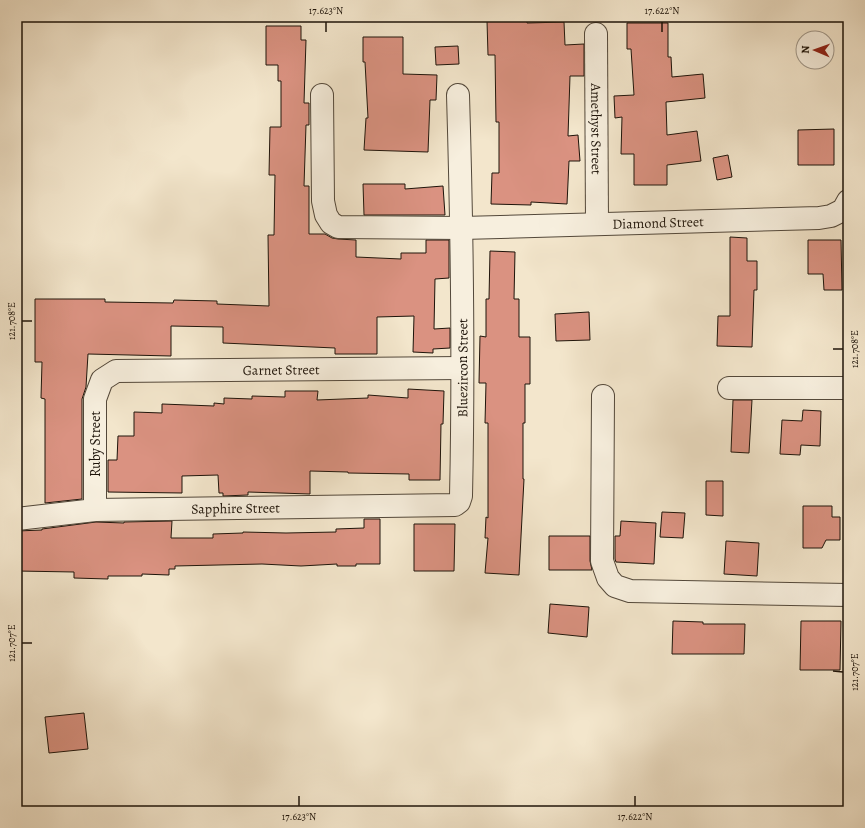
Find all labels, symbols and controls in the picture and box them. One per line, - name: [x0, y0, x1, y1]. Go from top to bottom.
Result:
- text: 17.623°N: [309, 4, 343, 17]
- text: 17.622°N: [645, 4, 680, 17]
- north arrow: [795, 30, 835, 70]
- text: N: [798, 45, 813, 54]
- street label: Amethyst Street: [587, 82, 606, 175]
- street label: Diamond Street: [612, 212, 704, 233]
- text: 121.708°E: [5, 302, 18, 340]
- street label: Bluezircon Street: [453, 318, 472, 417]
- text: 121.708°E: [848, 330, 861, 368]
- street label: Garnet Street: [243, 360, 320, 379]
- street label: Ruby Street: [86, 411, 105, 477]
- street label: Sapphire Street: [191, 498, 280, 518]
- text: 121.707°E: [5, 624, 18, 662]
- text: 121.707°E: [848, 653, 861, 691]
- text: 17.623°N: [282, 810, 316, 823]
- text: 17.622°N: [618, 810, 653, 823]

